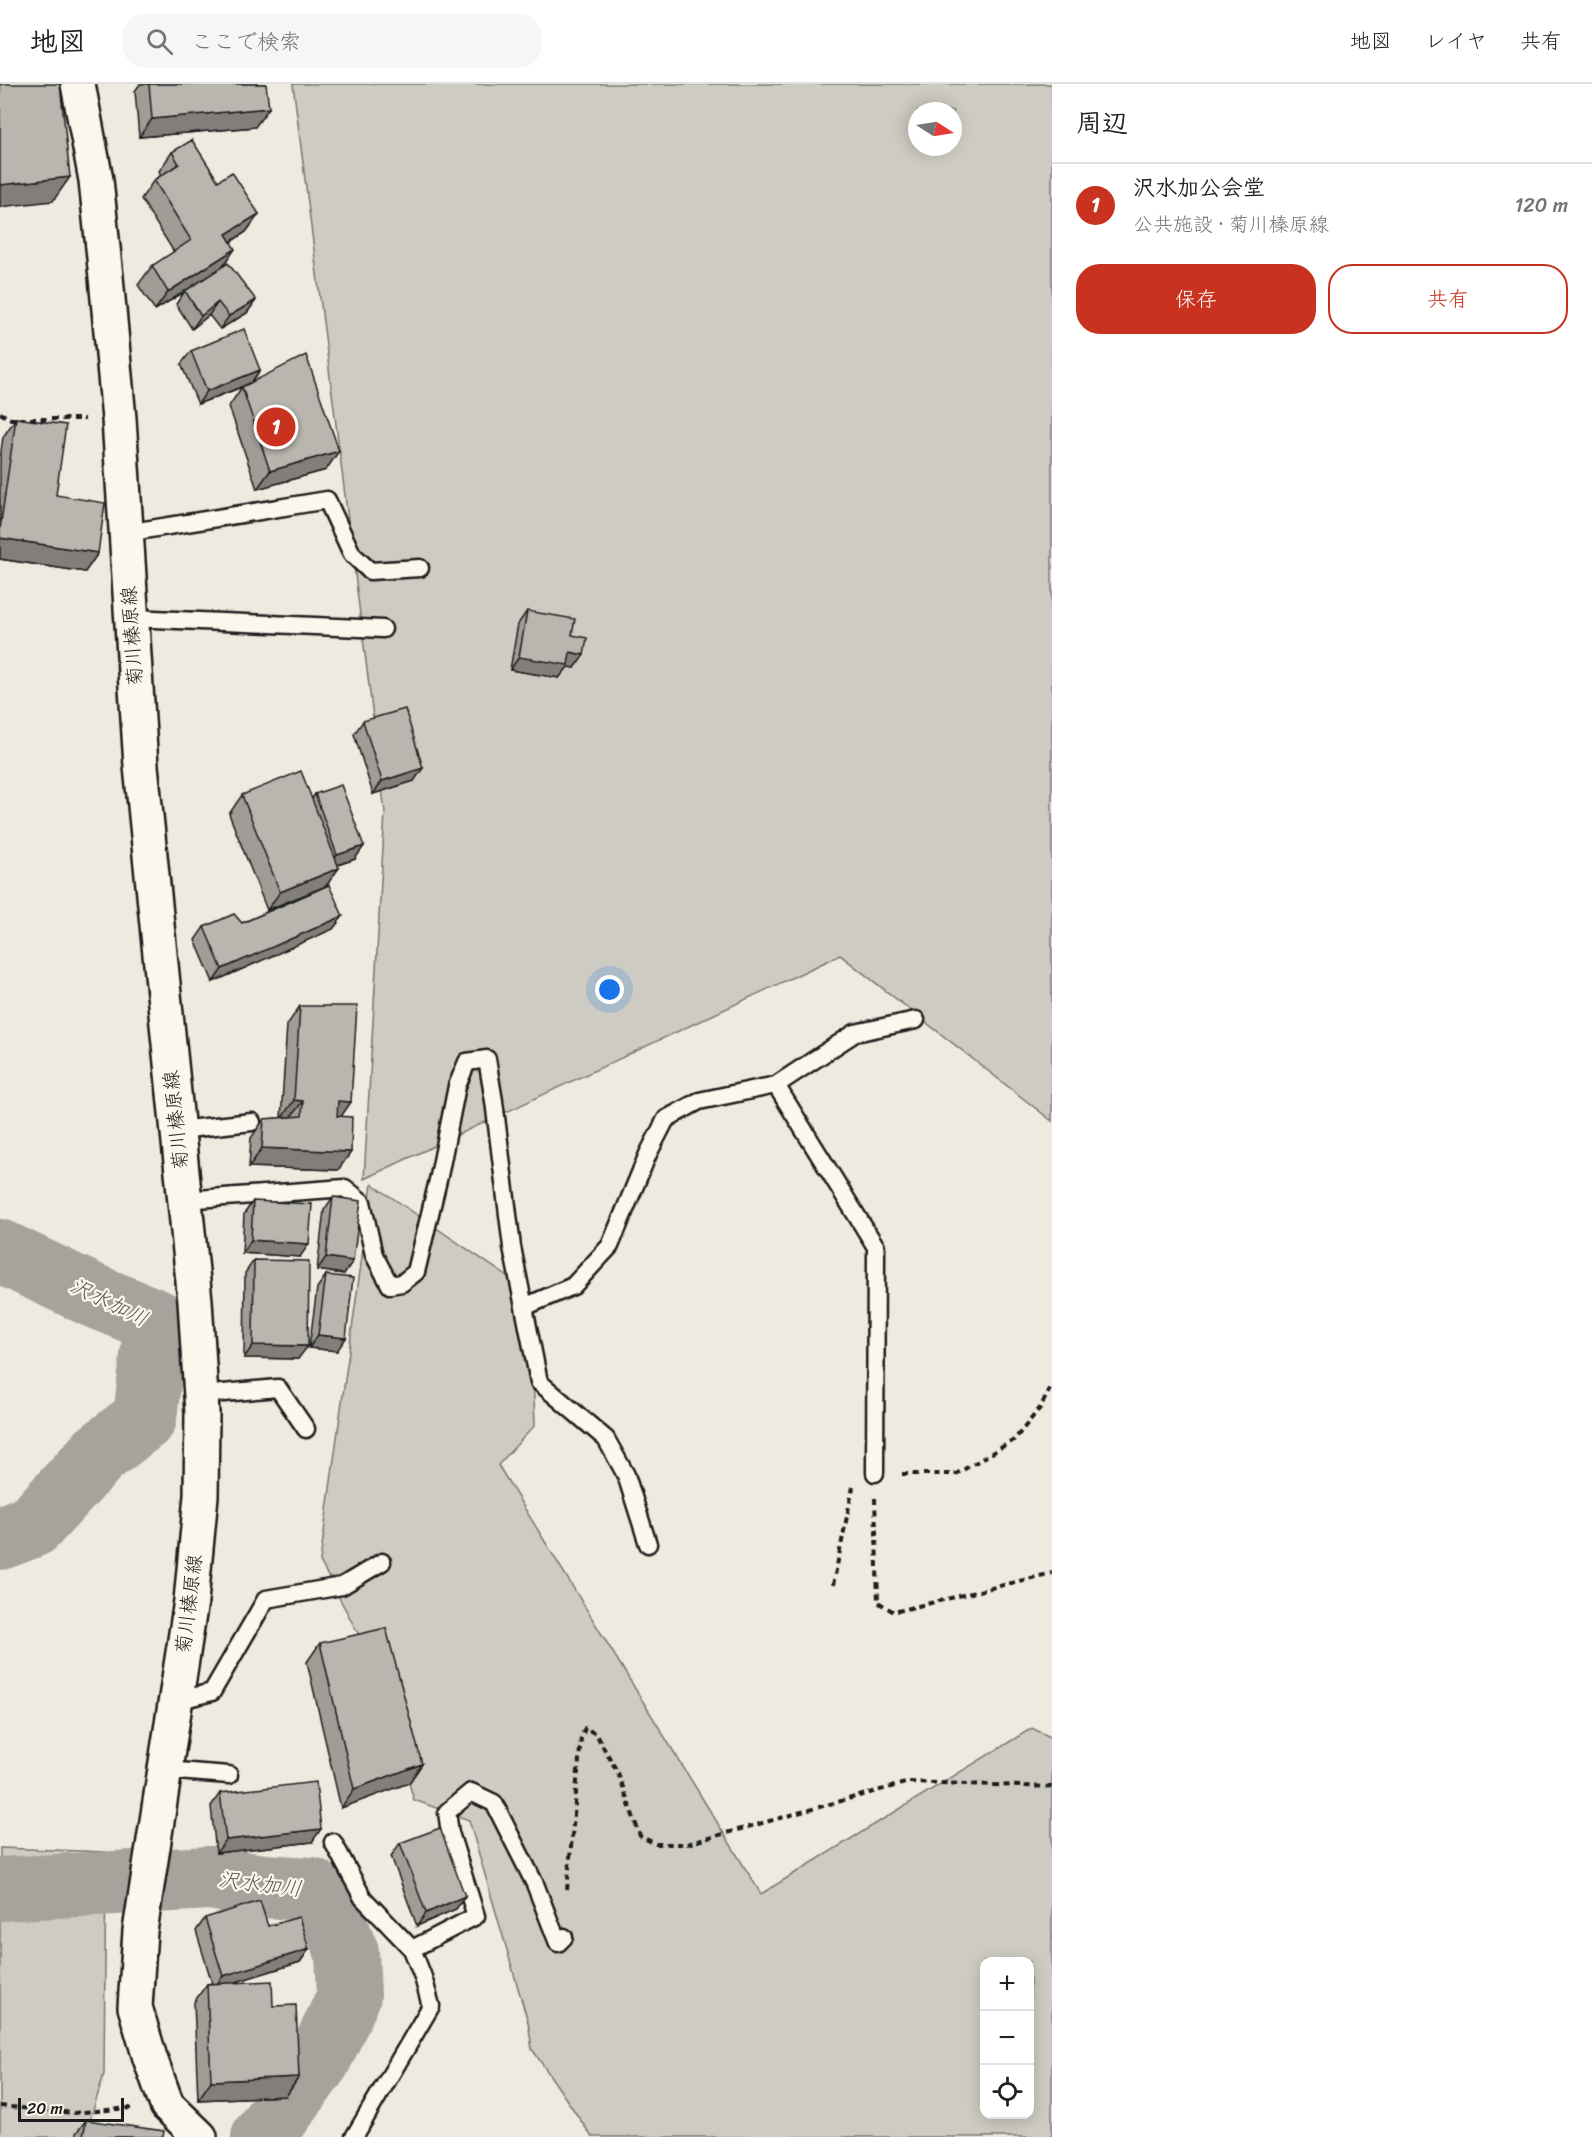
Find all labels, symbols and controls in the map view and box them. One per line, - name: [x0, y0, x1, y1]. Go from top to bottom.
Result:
- search box: [122, 14, 542, 68]
- text: 地図: [30, 17, 86, 66]
- text: ここで検索: [191, 22, 301, 61]
- text: 地図: [1350, 22, 1392, 60]
- text: レイヤ: [1425, 22, 1487, 60]
- text: 共有: [1520, 22, 1562, 60]
- icon: search: [143, 25, 176, 58]
- text: 周辺: [1076, 100, 1128, 146]
- north arrow: [908, 102, 962, 156]
- text: 沢水加公会堂: [1133, 168, 1265, 207]
- text: 1: [1091, 188, 1100, 223]
- text: 120 m: [1515, 188, 1568, 223]
- text: 公共施設 · 菊川榛原線: [1133, 207, 1329, 242]
- button: 保存: [1076, 264, 1316, 334]
- button: 共有: [1328, 264, 1568, 334]
- pin: 1: [256, 404, 296, 450]
- street label: 菊川榛原線: [111, 585, 153, 687]
- your location: [595, 975, 624, 1004]
- street label: 菊川榛原線: [153, 1068, 199, 1172]
- water label: 沢水加川: [63, 1267, 155, 1337]
- street label: 菊川榛原線: [166, 1552, 212, 1656]
- water label: 沢水加川: [216, 1860, 304, 1908]
- map controls: [980, 1957, 1034, 2119]
- button: +: [980, 1957, 1034, 2011]
- button: −: [980, 2011, 1034, 2065]
- button: locate: [980, 2065, 1034, 2119]
- text: 20 m: [27, 2094, 63, 2123]
- scale bar: [18, 2095, 124, 2122]

